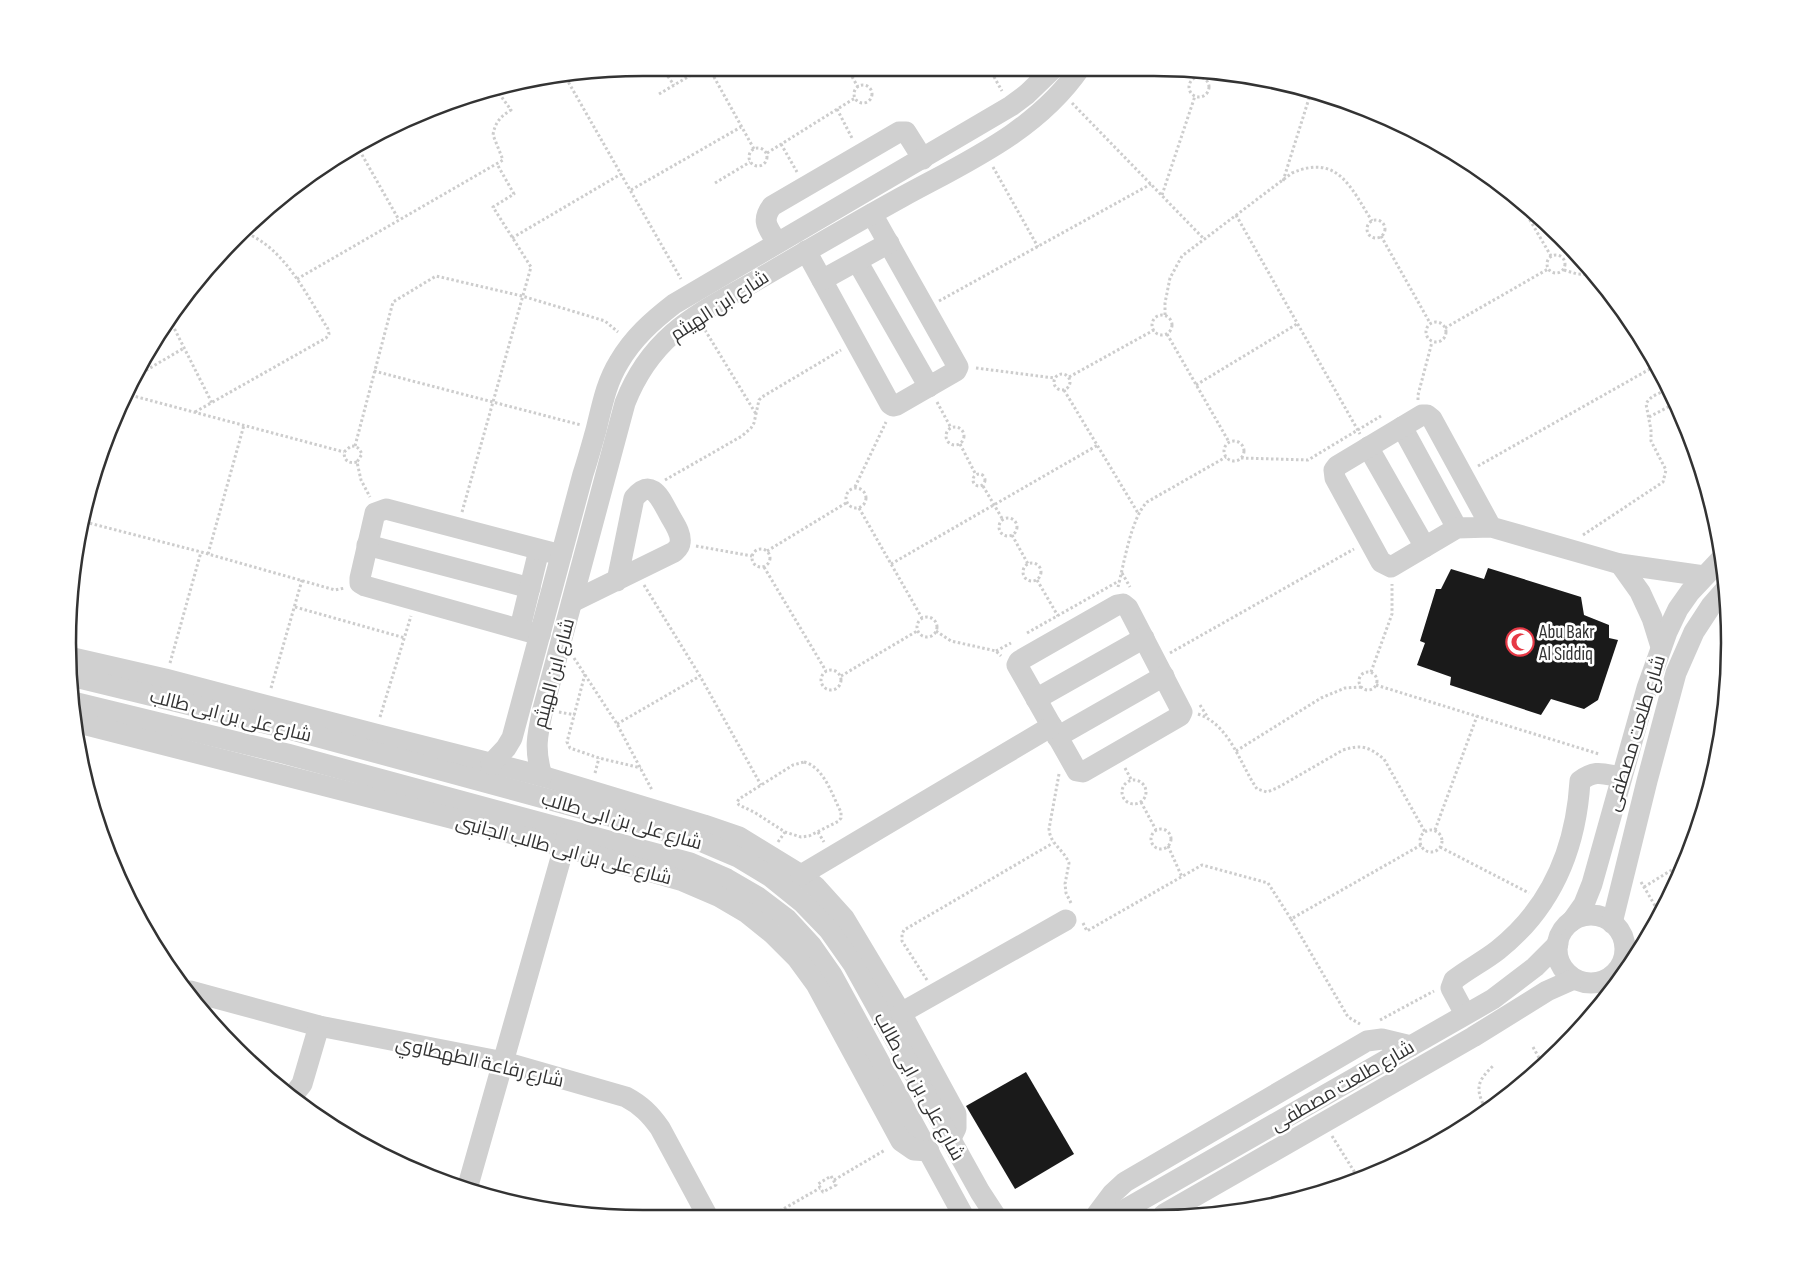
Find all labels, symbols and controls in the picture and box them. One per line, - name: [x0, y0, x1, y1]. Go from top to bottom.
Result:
- street label: شارع ابن الهيثم: [666, 266, 774, 347]
- street label: شارع ابن الهيثم: [529, 616, 581, 731]
- place label: Abu Bakr Al Siddiq: [1538, 621, 1595, 666]
- mosque icon: Abu Bakr Al Siddiq: [1505, 627, 1535, 657]
- street label: شارع طلعت مصطفى: [1602, 653, 1672, 815]
- street label: شارع على بن ابى طالب: [147, 685, 314, 749]
- street label: شارع على بن ابى طالب: [538, 788, 705, 856]
- street label: شارع على بن ابى طالب الجانبى: [453, 811, 674, 891]
- street label: شارع على بن ابى طالب: [868, 1009, 969, 1165]
- street label: شارع رفاعة الطهطاوي: [393, 1032, 566, 1095]
- street label: شارع طلعت مصطفى: [1267, 1036, 1419, 1138]

